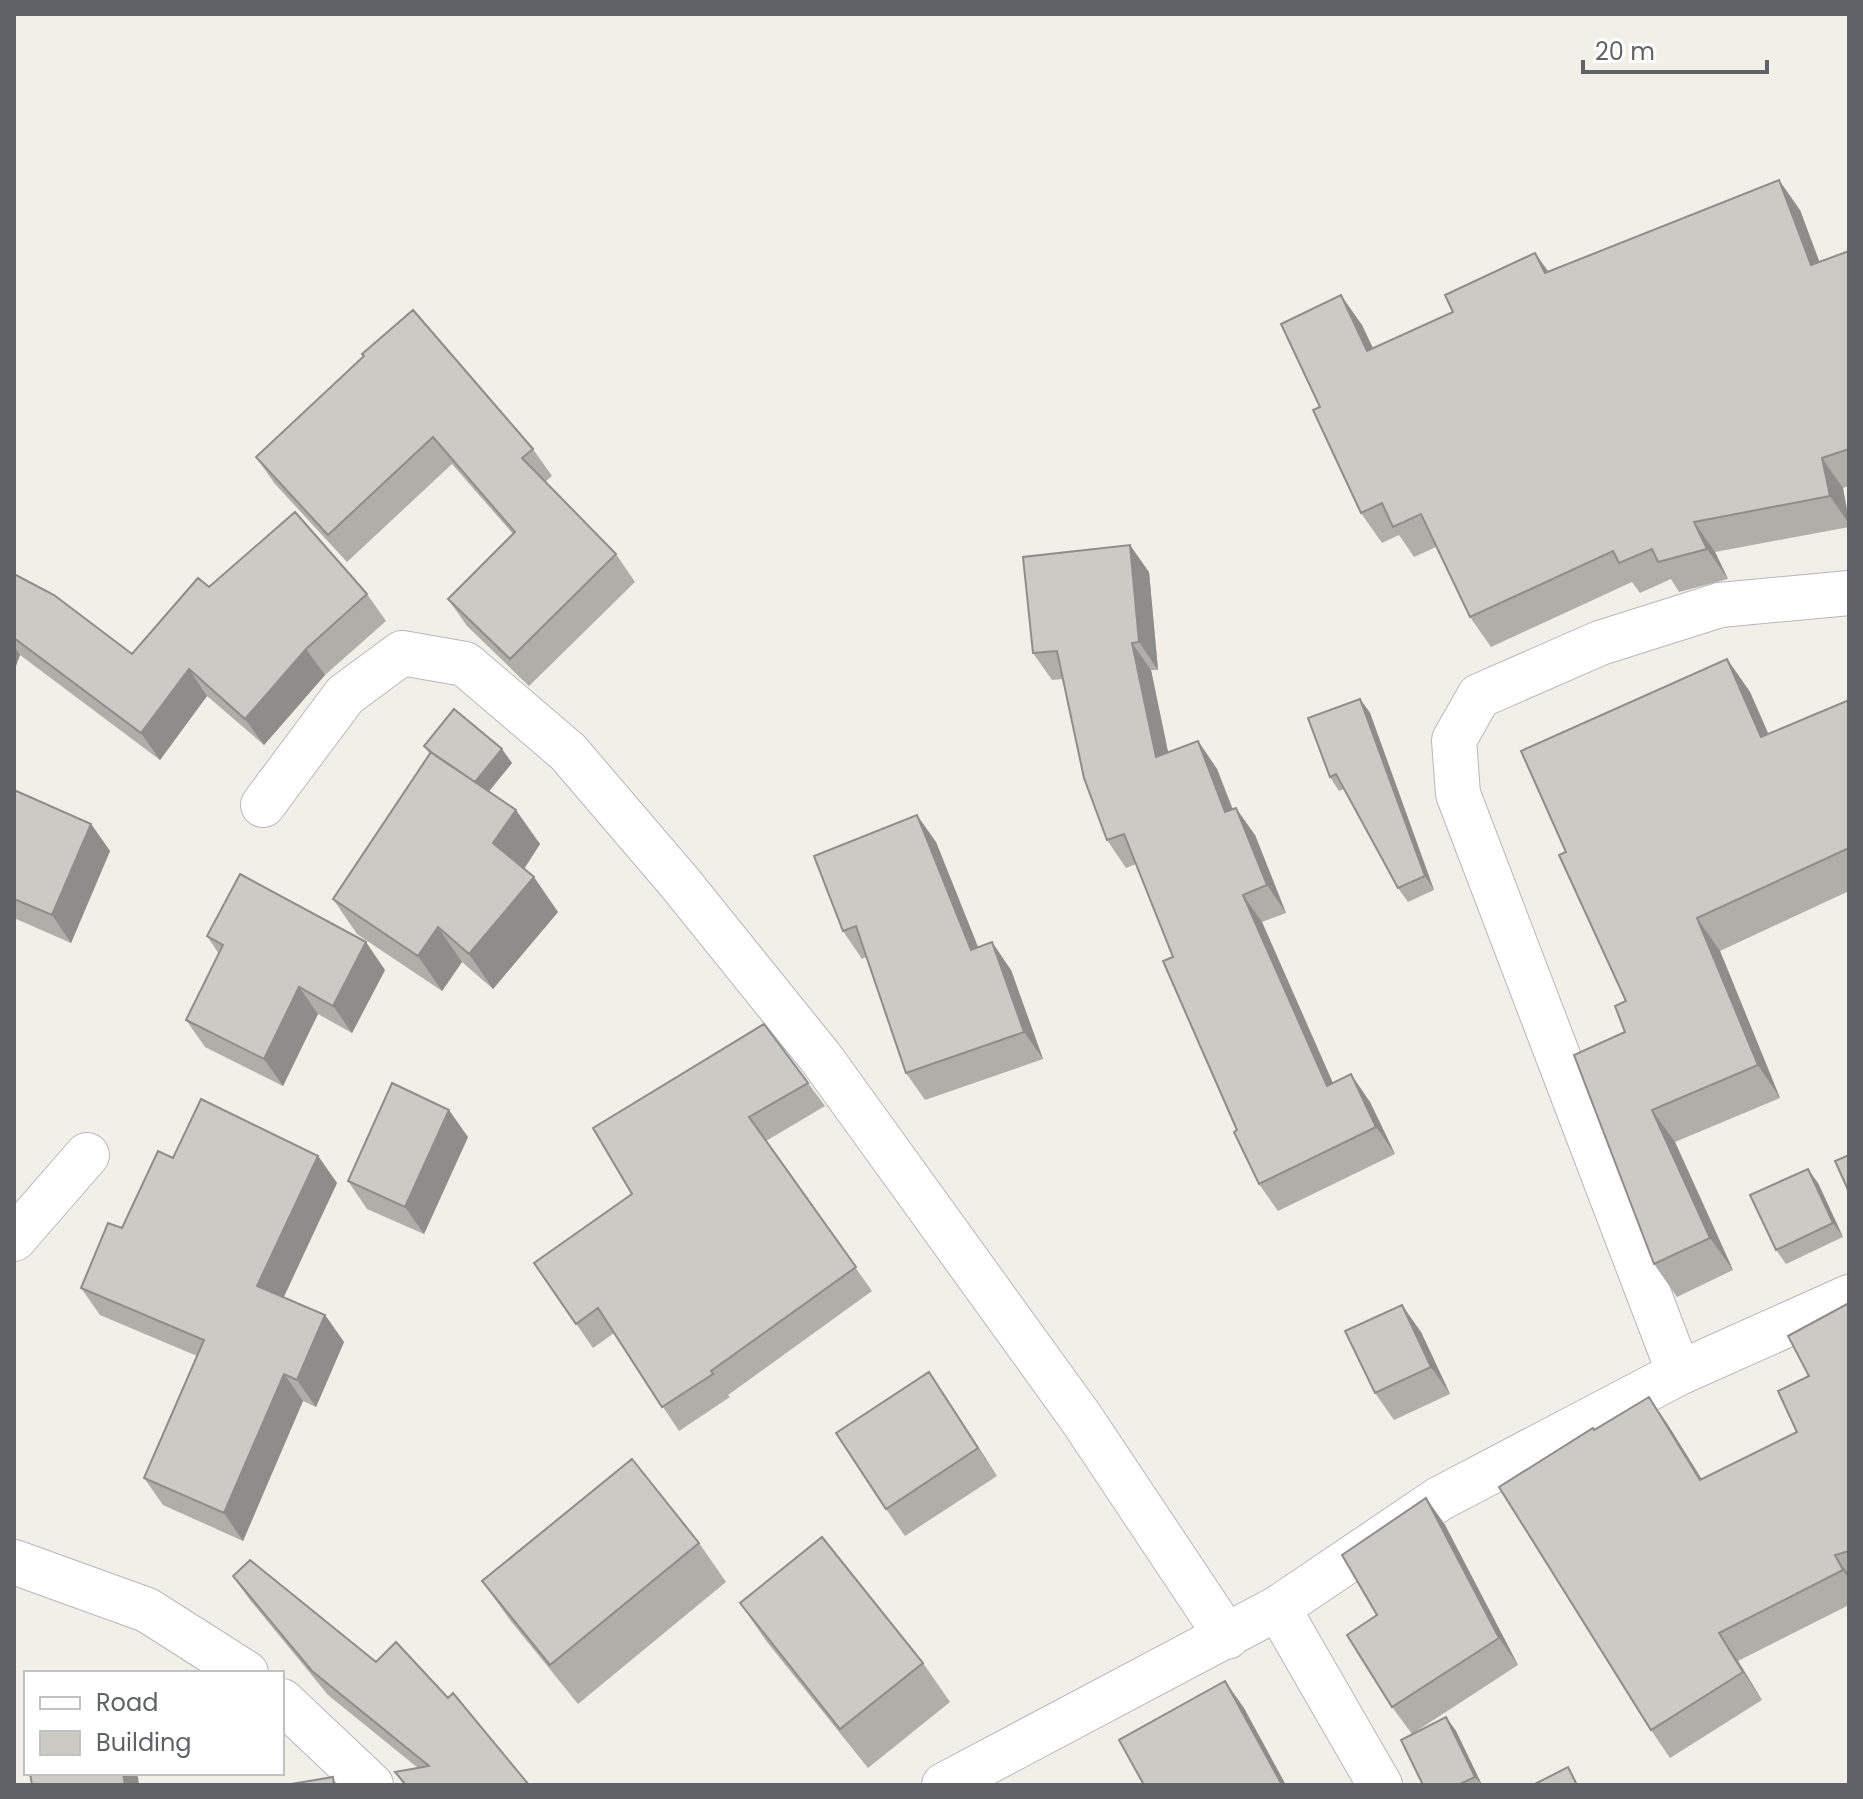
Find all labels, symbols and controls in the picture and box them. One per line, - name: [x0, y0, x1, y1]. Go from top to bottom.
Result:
- scale bar: [1583, 24, 1767, 74]
- text: 20 m: [1595, 35, 1655, 68]
- legend: [24, 1671, 284, 1775]
- text: Road: [96, 1686, 158, 1719]
- text: Building: [96, 1726, 192, 1759]

